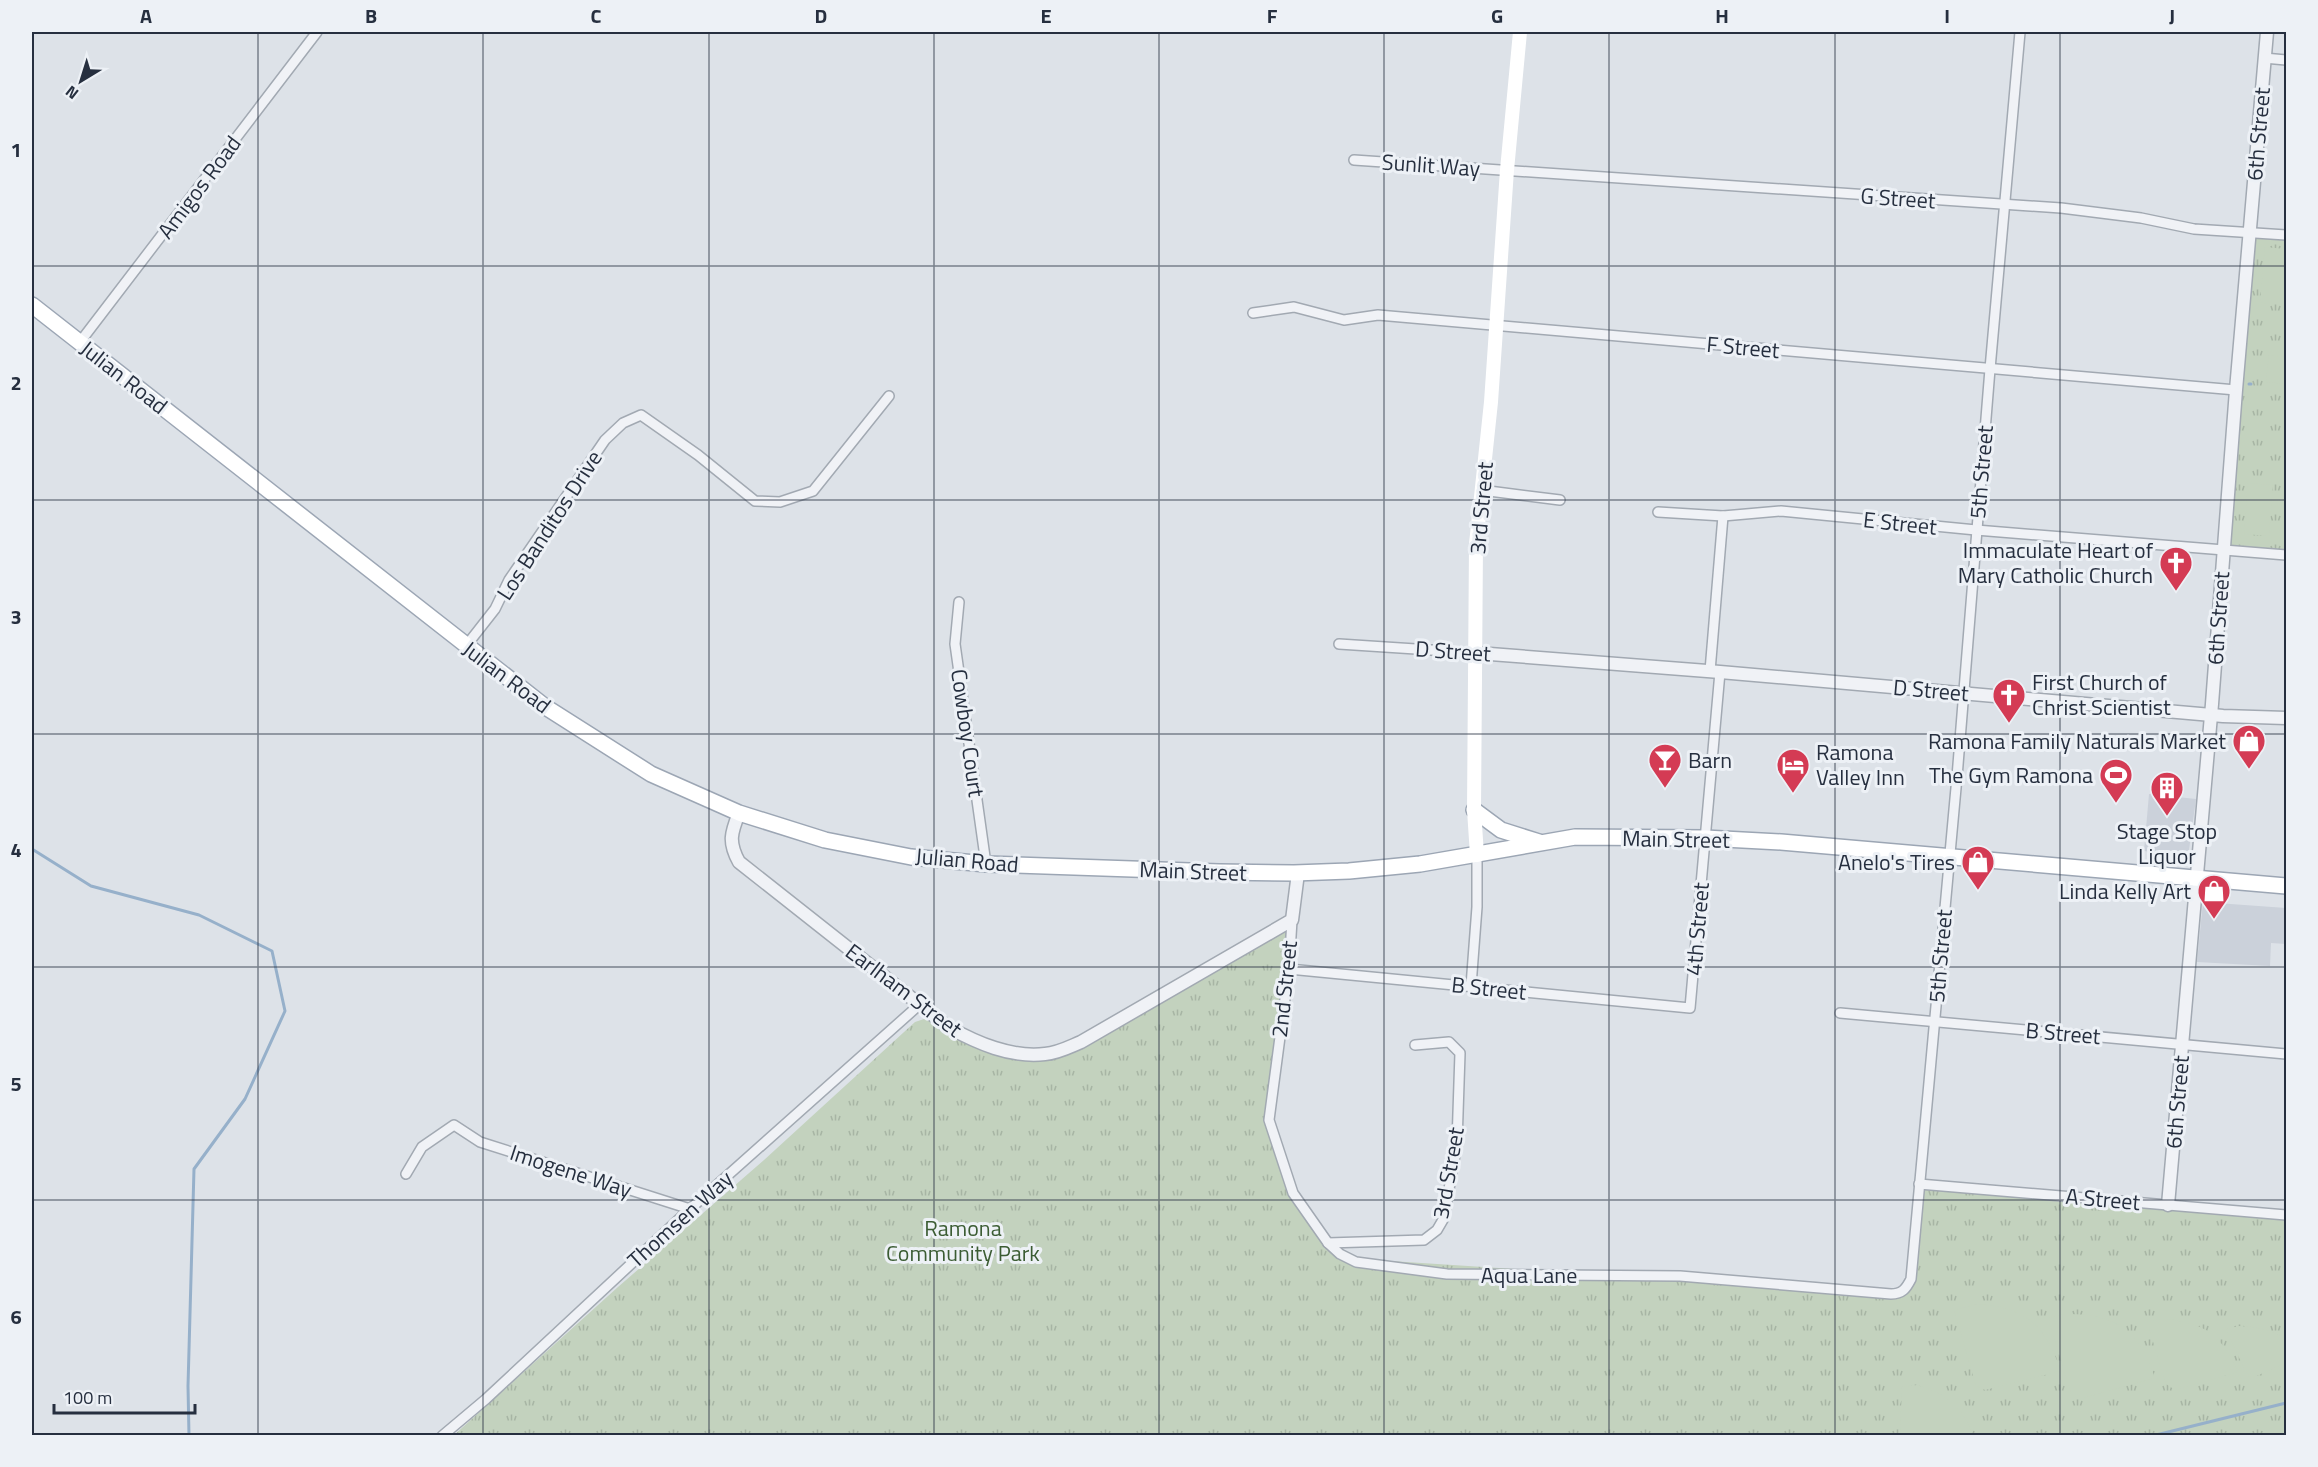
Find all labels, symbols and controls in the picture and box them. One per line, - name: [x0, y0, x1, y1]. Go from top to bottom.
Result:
- text: A: [140, 0, 152, 31]
- text: B: [365, 0, 377, 31]
- text: C: [591, 0, 602, 31]
- text: D: [815, 0, 827, 31]
- text: E: [1040, 0, 1052, 31]
- text: F: [1267, 0, 1278, 31]
- text: G: [1491, 0, 1503, 31]
- text: H: [1715, 0, 1729, 31]
- text: I: [1944, 0, 1950, 31]
- text: J: [2169, 0, 2175, 31]
- north arrow: [51, 51, 111, 111]
- text: N: [60, 80, 84, 106]
- street label: 6th Street: [2237, 86, 2279, 182]
- street label: Amigos Road: [149, 128, 249, 246]
- text: 1: [10, 134, 22, 165]
- street label: Sunlit Way: [1381, 145, 1482, 185]
- street label: G Street: [1859, 178, 1937, 218]
- street label: F Street: [1705, 327, 1781, 367]
- street label: Julian Road: [73, 332, 175, 422]
- text: 2: [10, 367, 22, 398]
- street label: 5th Street: [1960, 424, 2002, 520]
- street label: Los Banditos Drive: [488, 443, 610, 607]
- street label: 3rd Street: [1460, 460, 1502, 556]
- street label: E Street: [1862, 502, 1939, 544]
- place label: Immaculate Heart of Mary Catholic Church: [1958, 533, 2154, 592]
- church icon: Immaculate Heart of Mary Catholic Church: [2158, 545, 2194, 592]
- street label: 6th Street: [2198, 570, 2238, 666]
- text: 3: [10, 601, 22, 632]
- street label: D Street: [1414, 631, 1492, 671]
- street label: Julian Road: [456, 632, 558, 722]
- place label: First Church of Christ Scientist: [2032, 665, 2171, 724]
- street label: Cowboy Court: [942, 667, 994, 799]
- street label: D Street: [1892, 670, 1970, 710]
- church icon: First Church of Christ Scientist: [1991, 677, 2027, 724]
- shop icon: Ramona Family Naturals Market: [2231, 723, 2267, 770]
- place label: Ramona Family Naturals Market: [1928, 724, 2226, 758]
- place label: Ramona Valley Inn: [1816, 735, 1905, 794]
- bar icon: Barn: [1647, 742, 1683, 789]
- place label: Barn: [1688, 743, 1732, 777]
- hotel icon: Ramona Valley Inn: [1775, 747, 1811, 794]
- sports icon: The Gym Ramona: [2098, 757, 2134, 804]
- place label: The Gym Ramona: [1929, 758, 2093, 792]
- building icon: Stage Stop Liquor: [2149, 770, 2185, 817]
- place label: Stage Stop Liquor: [2117, 814, 2217, 873]
- street label: Main Street: [1622, 821, 1730, 857]
- text: 4: [10, 834, 22, 865]
- street label: Julian Road: [914, 839, 1020, 881]
- shop icon: Anelo's Tires: [1960, 844, 1996, 891]
- place label: Anelo's Tires: [1838, 845, 1955, 879]
- street label: Main Street: [1139, 852, 1248, 890]
- shop icon: Linda Kelly Art: [2196, 873, 2232, 920]
- place label: Linda Kelly Art: [2059, 874, 2191, 908]
- street label: 4th Street: [1676, 881, 1718, 977]
- street label: 5th Street: [1919, 908, 1961, 1004]
- street label: Earlham Street: [838, 935, 970, 1045]
- street label: 2nd Street: [1262, 939, 1306, 1039]
- street label: B Street: [1450, 967, 1528, 1009]
- street label: B Street: [2024, 1013, 2102, 1053]
- street label: 6th Street: [2156, 1054, 2198, 1150]
- text: 5: [10, 1068, 22, 1099]
- street label: 3rd Street: [1423, 1124, 1473, 1222]
- street label: Imogene Way: [506, 1135, 637, 1207]
- street label: Thomsen Way: [620, 1162, 741, 1276]
- street label: A Street: [2064, 1179, 2142, 1219]
- park label: Ramona Community Park: [886, 1211, 1040, 1270]
- street label: Aqua Lane: [1481, 1258, 1577, 1292]
- text: 6: [10, 1301, 22, 1332]
- scale bar: [54, 1377, 195, 1415]
- text: 100 m: [63, 1384, 112, 1411]

